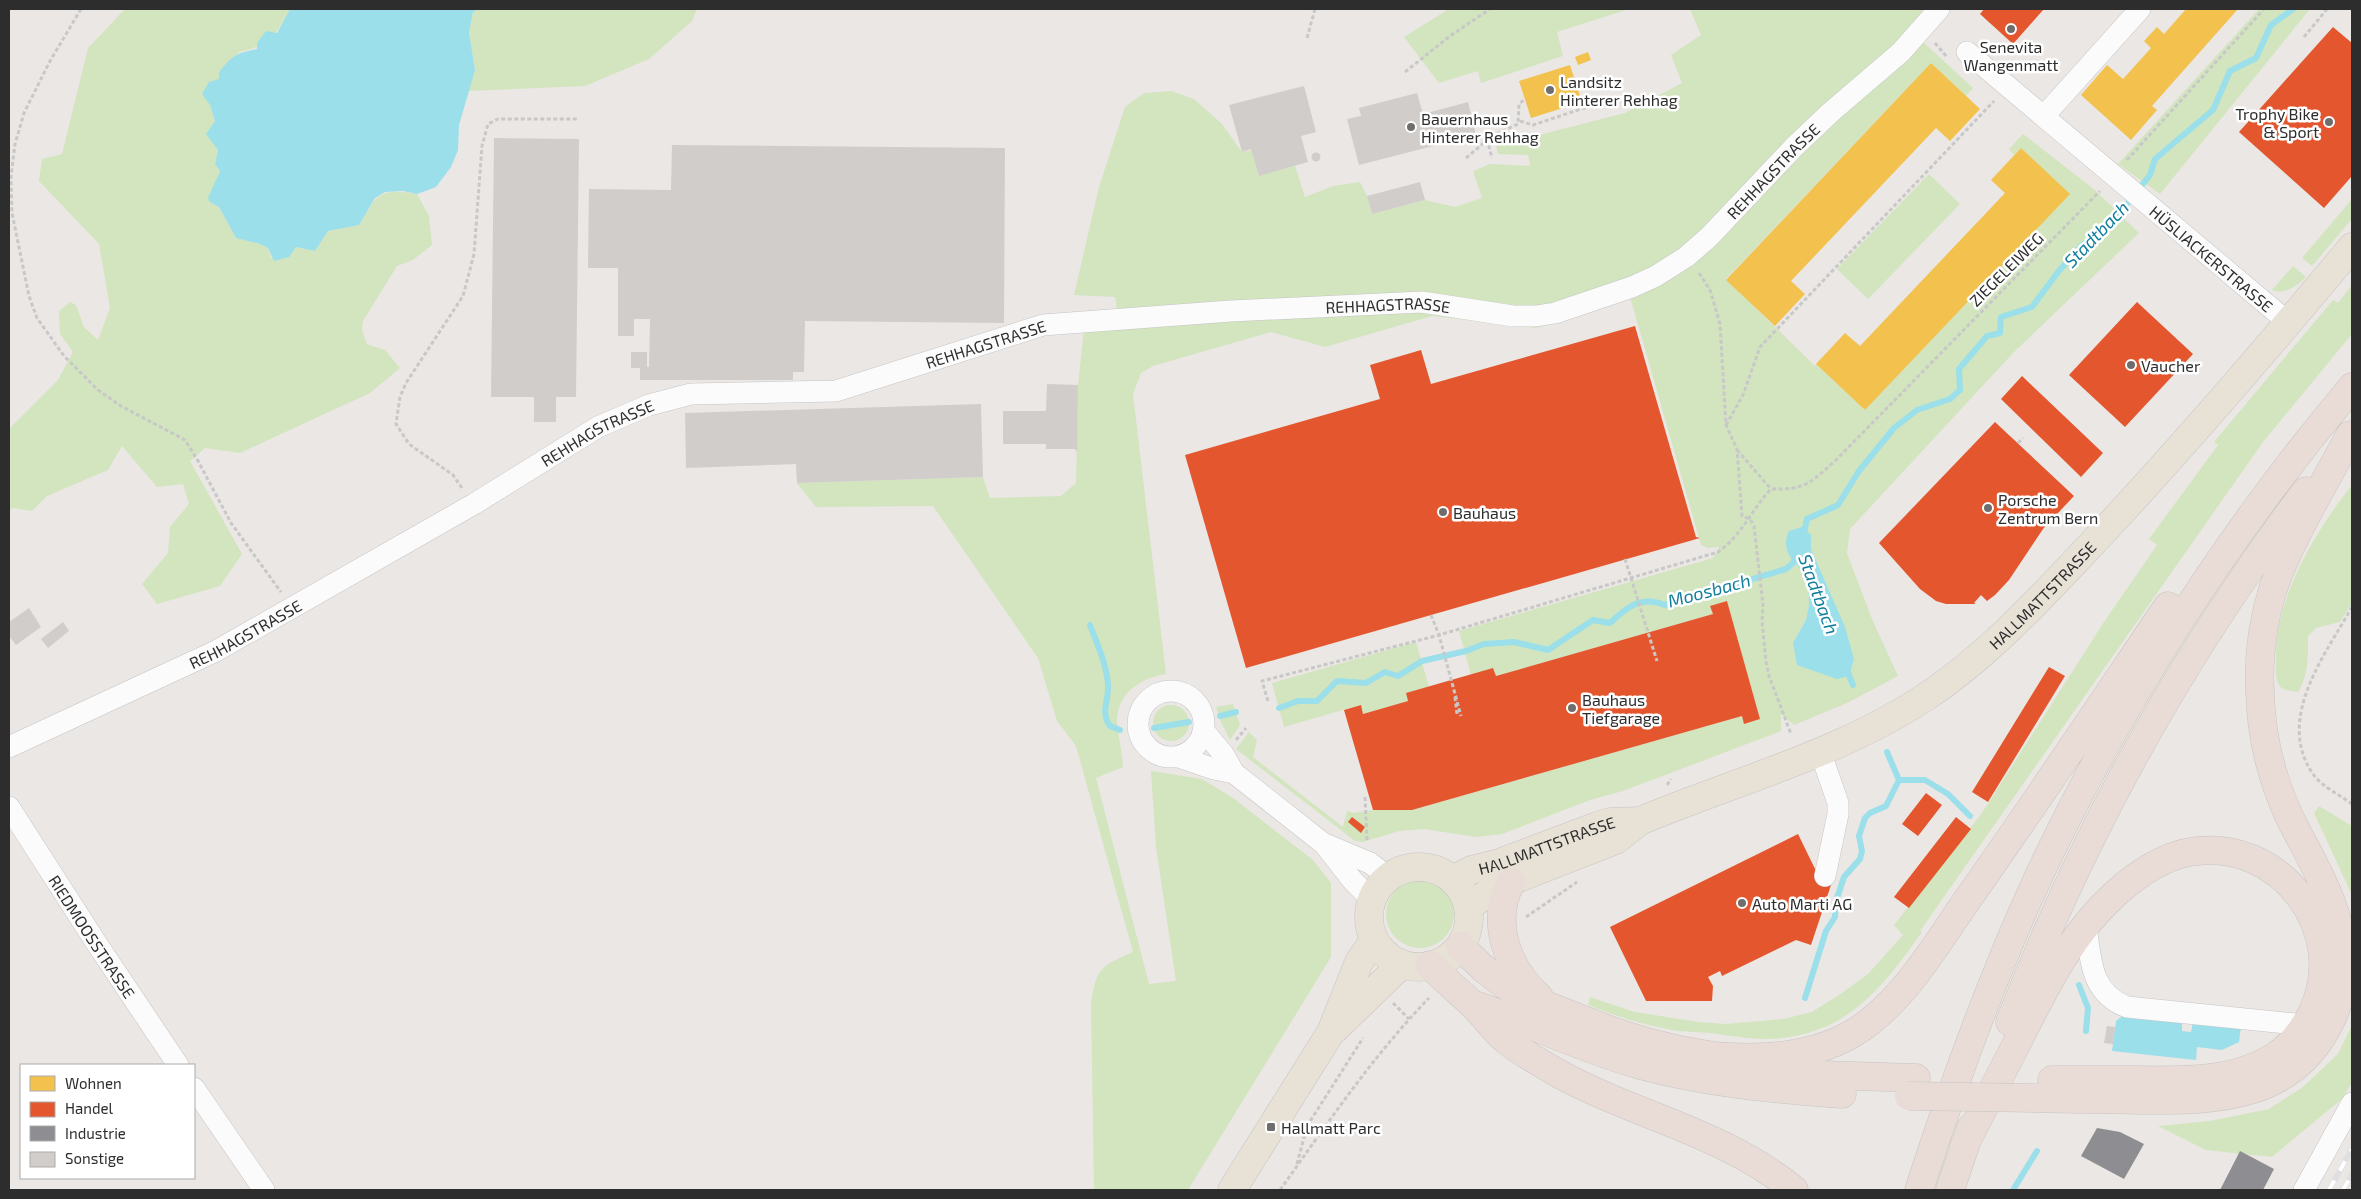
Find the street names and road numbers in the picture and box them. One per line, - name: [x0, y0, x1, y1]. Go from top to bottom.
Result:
- street label: REHHAGSTRASSE: [1722, 119, 1823, 222]
- street label: HÜSLIACKERSTRASSE: [2146, 201, 2277, 315]
- street label: ZIEGELEIWEG: [1965, 228, 2047, 310]
- street label: REHHAGSTRASSE: [1325, 292, 1452, 316]
- street label: REHHAGSTRASSE: [923, 315, 1048, 371]
- street label: REHHAGSTRASSE: [537, 395, 656, 470]
- street label: HALLMATTSTRASSE: [1985, 537, 2099, 653]
- street label: REHHAGSTRASSE: [186, 595, 305, 672]
- street label: HALLMATTSTRASSE: [1476, 812, 1617, 877]
- street label: RIEDMOOSSTRASSE: [46, 871, 140, 1001]

